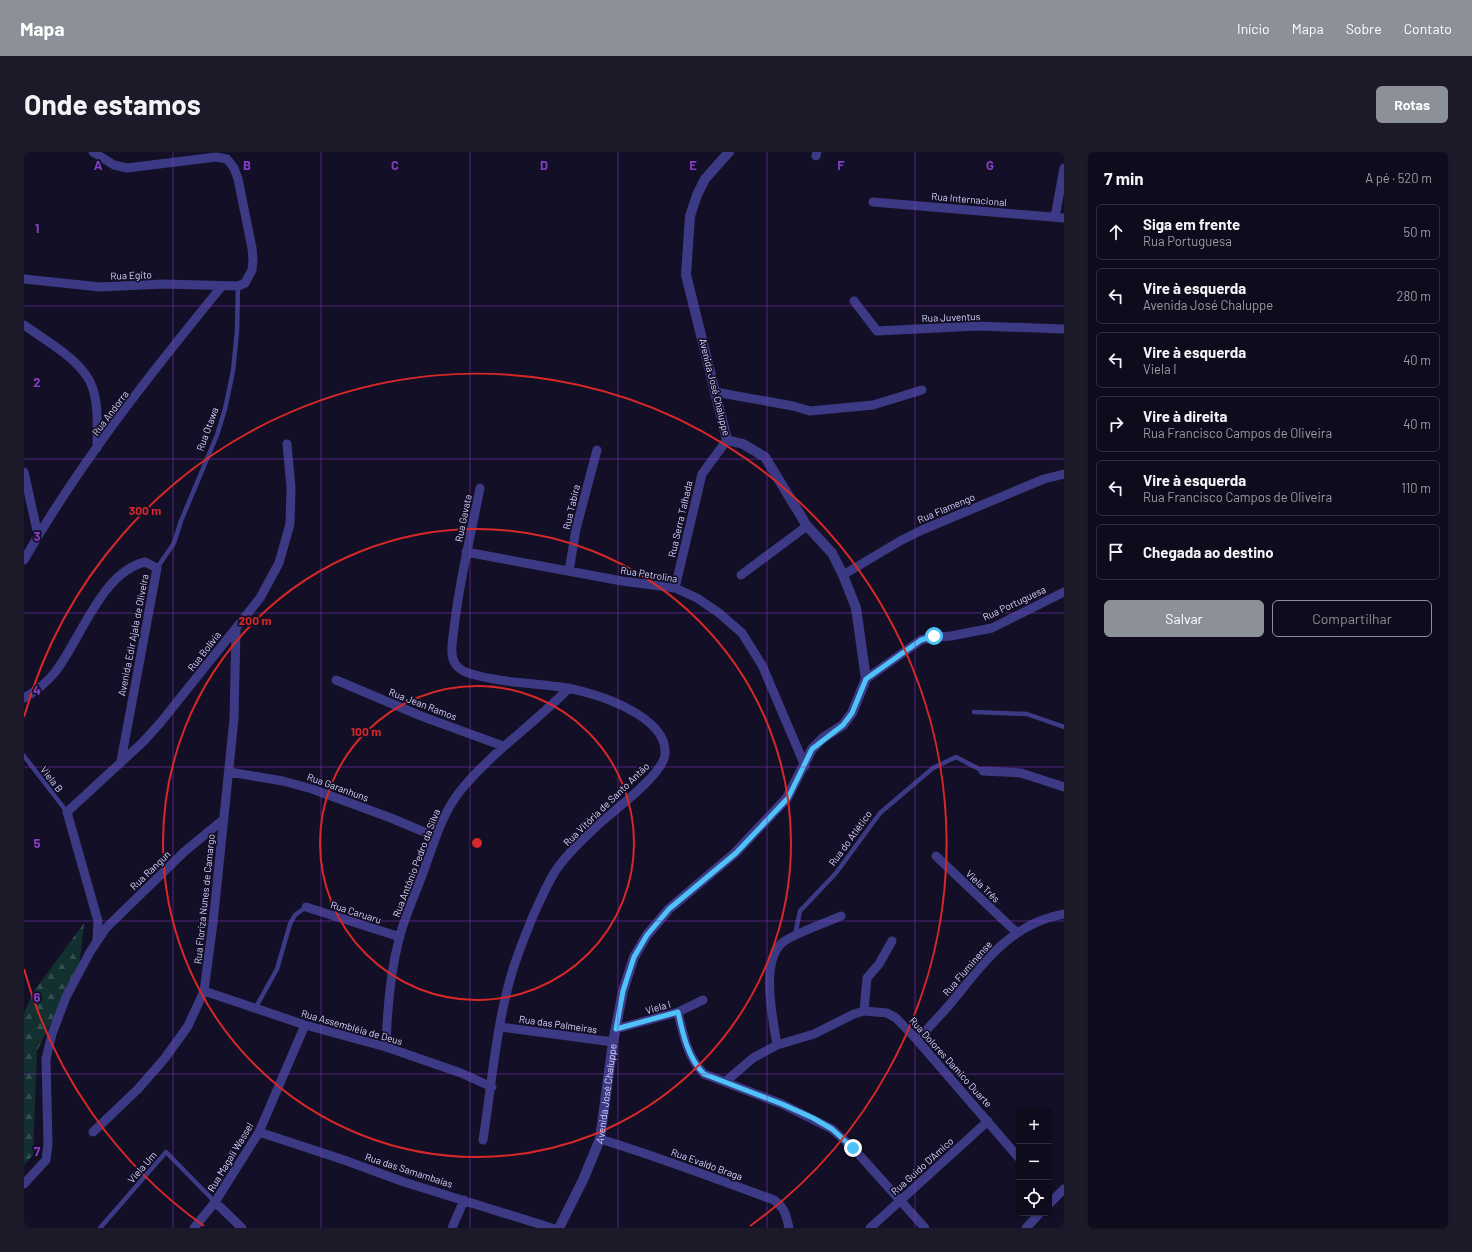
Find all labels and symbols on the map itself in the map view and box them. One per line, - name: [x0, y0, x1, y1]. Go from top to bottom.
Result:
- text: A: [94, 157, 103, 173]
- text: B: [243, 157, 251, 173]
- text: C: [391, 157, 399, 173]
- text: D: [540, 157, 548, 173]
- text: E: [689, 157, 697, 173]
- text: F: [837, 157, 845, 173]
- text: G: [986, 157, 994, 173]
- street label: Rua Internacional: [931, 190, 1007, 208]
- text: 1: [35, 220, 39, 236]
- street label: Rua Egito: [110, 268, 152, 282]
- street label: Rua Juventus: [921, 310, 981, 324]
- street label: Avenida José Chaluppe: [697, 337, 733, 437]
- text: 2: [33, 374, 41, 390]
- street label: Rua Andorra: [89, 388, 131, 438]
- street label: Rua Otawa: [194, 405, 220, 453]
- street label: Rua Serra Talhada: [665, 480, 695, 558]
- street label: Rua Tabira: [560, 483, 582, 531]
- street label: Rua Flamengo: [915, 490, 977, 526]
- street label: Rua Gavata: [452, 493, 474, 543]
- text: 300 m: [129, 503, 161, 517]
- text: 3: [33, 528, 41, 544]
- street label: Rua Petrolina: [620, 564, 678, 584]
- street label: Avenida Edir Ajala de Oliveira: [115, 573, 151, 697]
- street label: Rua Portuguesa: [980, 583, 1048, 623]
- text: 200 m: [239, 613, 271, 627]
- route start: [925, 627, 943, 645]
- street label: Rua Bolívia: [185, 629, 223, 673]
- text: 4: [33, 682, 41, 698]
- street label: Rua Jean Ramos: [387, 686, 459, 723]
- text: 100 m: [351, 724, 381, 738]
- street label: Rua Vitória de Santo Antão: [561, 760, 651, 848]
- street label: Viela B: [38, 764, 66, 794]
- street label: Rua Garanhuns: [305, 770, 371, 804]
- street label: Rua Antônio Pedro da Silva: [390, 807, 442, 919]
- street label: Rua do Atlético: [826, 808, 874, 868]
- street label: Rua Floriza Nunes de Camargo: [191, 833, 217, 965]
- text: 5: [33, 835, 41, 851]
- centre of rings: [470, 836, 484, 850]
- street label: Rua Rangun: [127, 848, 173, 892]
- street label: Viela Três: [964, 867, 1003, 905]
- street label: Rua Caruaru: [329, 898, 383, 926]
- street label: Rua Fluminense: [940, 938, 994, 998]
- text: 6: [34, 989, 41, 1005]
- street label: Viela I: [644, 998, 672, 1016]
- street label: Rua Assembléia de Deus: [300, 1007, 404, 1047]
- street label: Rua das Palmeiras: [518, 1013, 598, 1035]
- street label: Rua Dolores Damico Duarte: [907, 1014, 995, 1110]
- street label: Avenida José Chaluppe: [593, 1043, 619, 1145]
- street label: Rua Magali Wassel: [205, 1120, 255, 1194]
- street label: Rua Guido D'Amico: [888, 1135, 956, 1197]
- route end: [844, 1139, 862, 1157]
- text: 7: [34, 1143, 41, 1159]
- street label: Rua Evaldo Braga: [670, 1146, 744, 1182]
- street label: Viela Um: [125, 1149, 159, 1185]
- street label: Rua das Samambaias: [364, 1150, 455, 1190]

